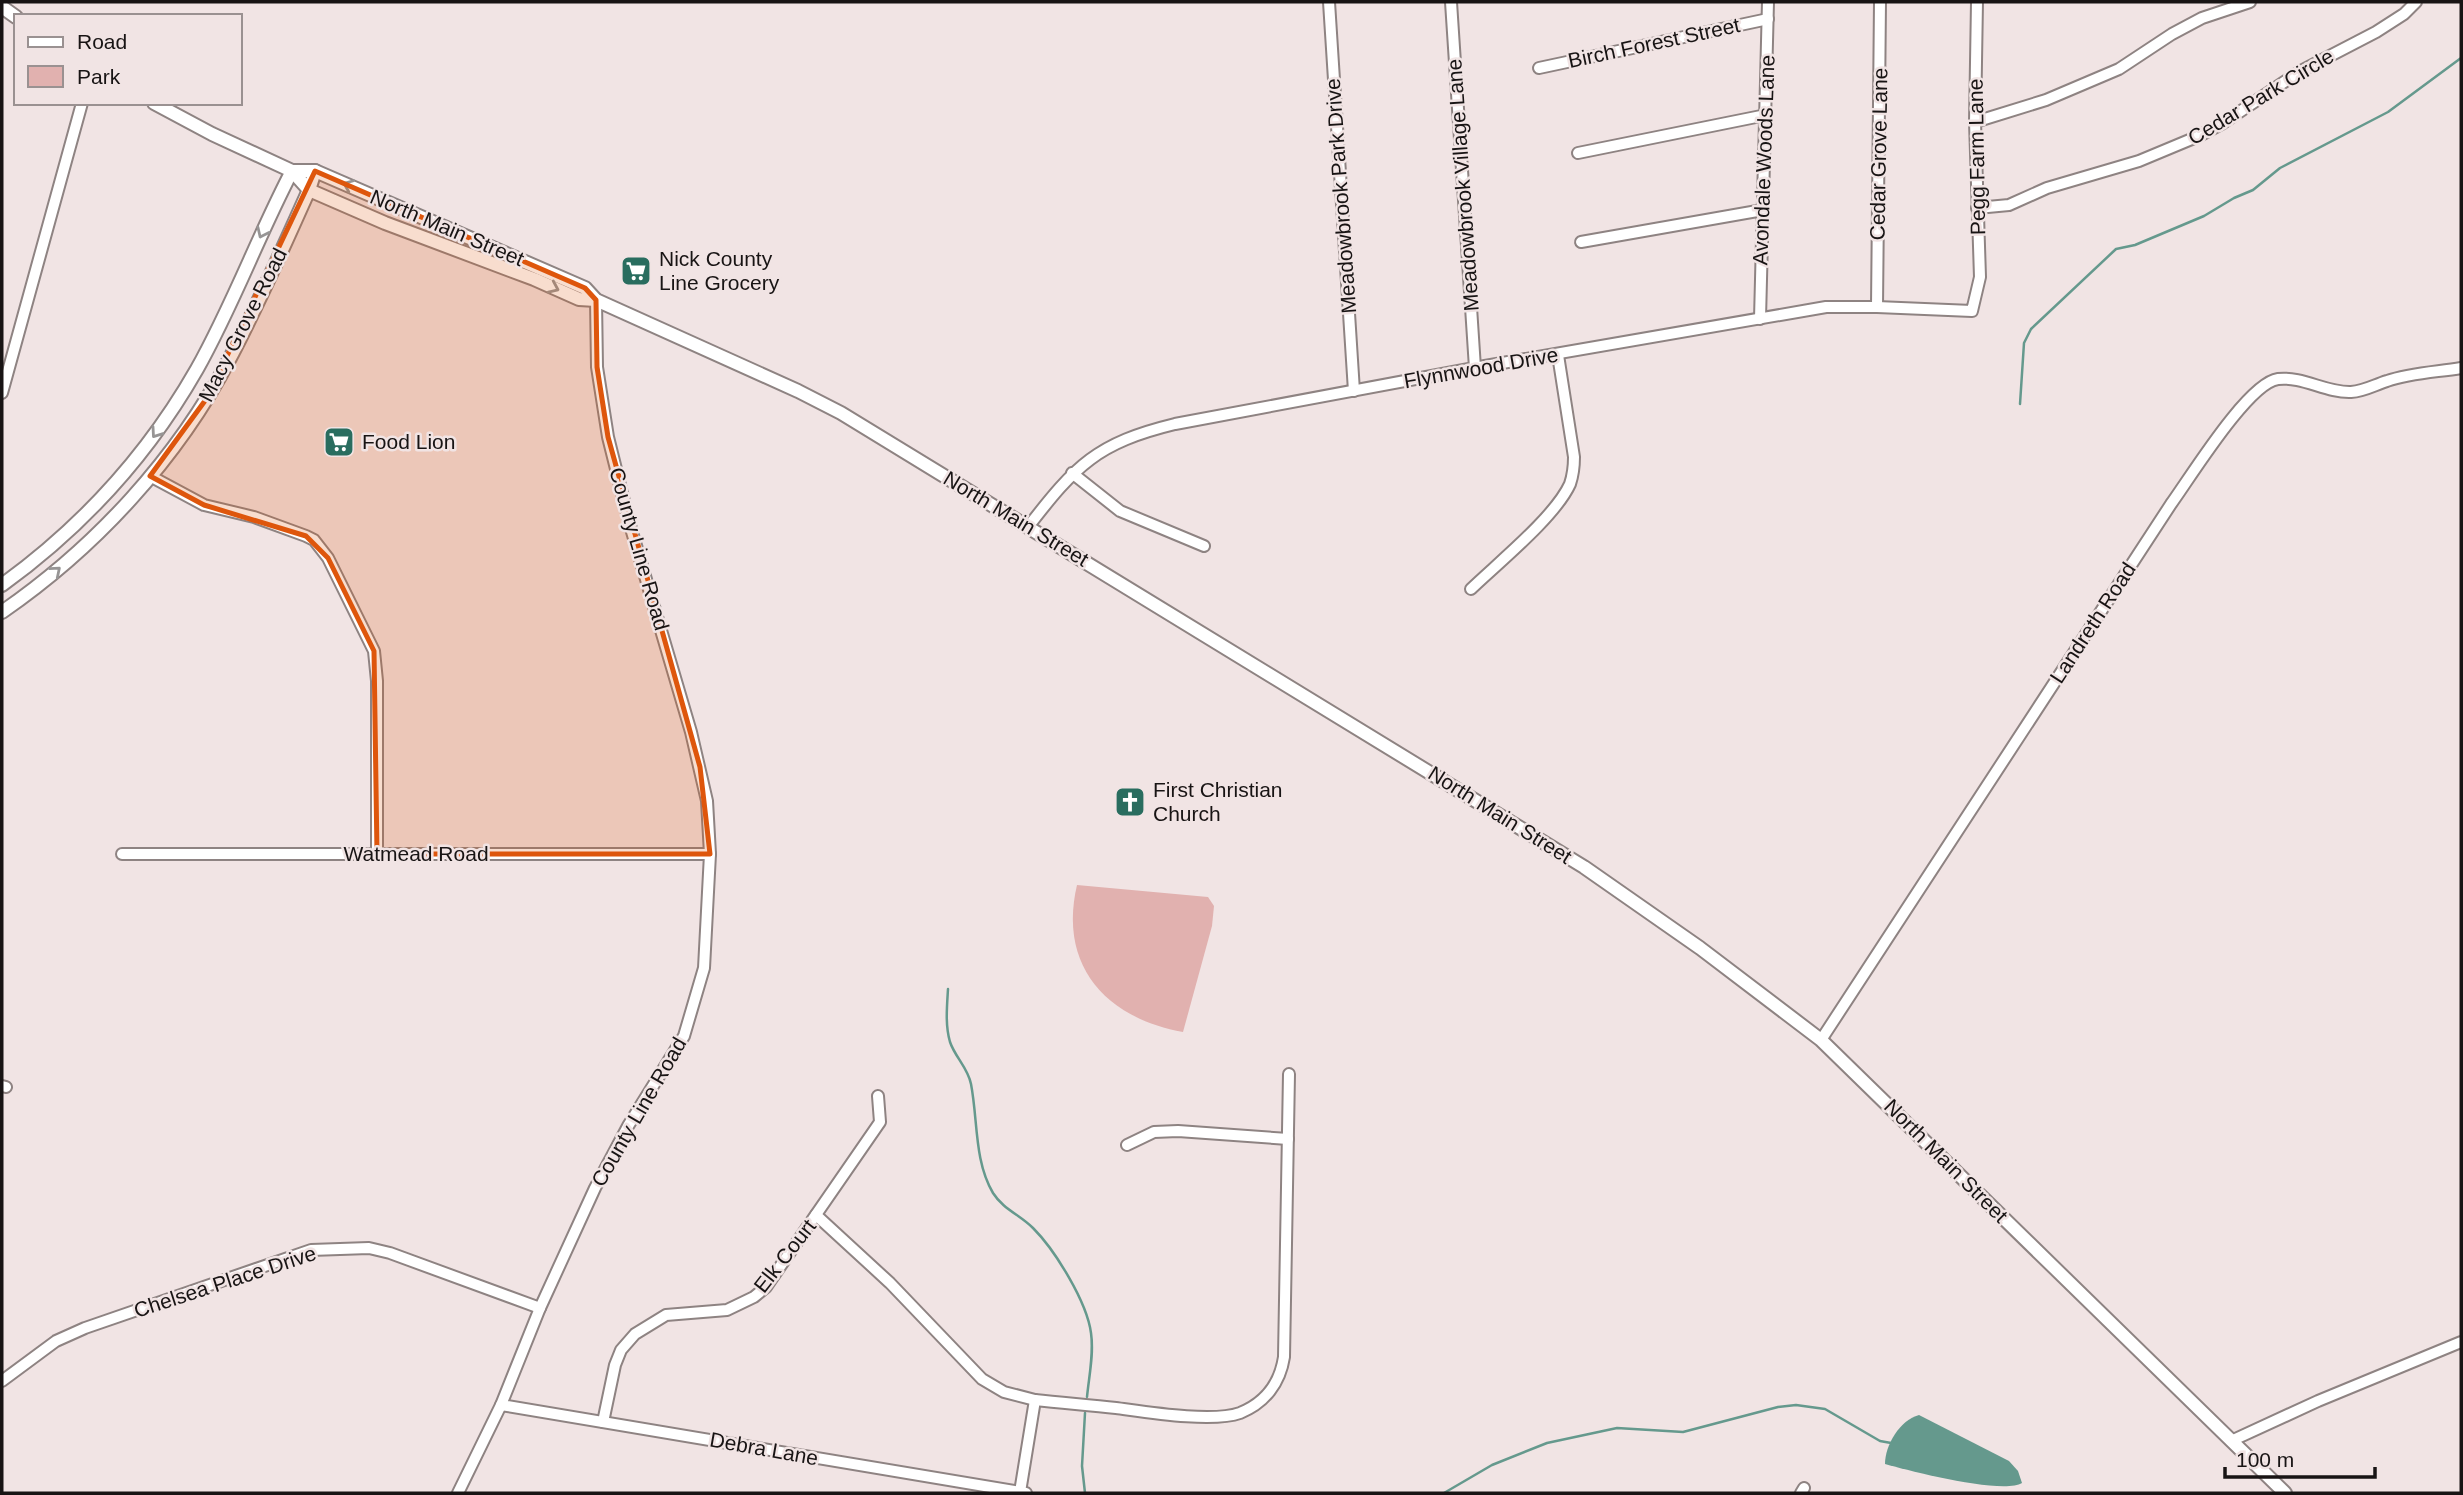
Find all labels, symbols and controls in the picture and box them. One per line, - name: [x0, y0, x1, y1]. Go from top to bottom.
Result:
- street label: Birch Forest Street: [1566, 13, 1742, 72]
- legend: [14, 14, 242, 105]
- text: Road: [77, 30, 127, 53]
- street label: Cedar Park Circle: [2184, 44, 2338, 149]
- street label: Avondale Woods Lane: [1748, 54, 1779, 266]
- street label: Meadowbrook Village Lane: [1442, 58, 1483, 312]
- text: Park: [77, 65, 121, 88]
- street label: Cedar Grove Lane: [1865, 67, 1892, 241]
- street label: Meadowbrook Park Drive: [1321, 78, 1360, 314]
- street label: Pegg Farm Lane: [1964, 79, 1989, 235]
- one-way arrow: [343, 179, 355, 193]
- street label: North Main Street: [367, 185, 528, 270]
- one-way arrow: [256, 226, 270, 238]
- street label: Macy Grove Road: [194, 244, 291, 405]
- place label: Nick County Line Grocery: [659, 247, 780, 294]
- supermarket icon: Nick County Line Grocery: [619, 254, 653, 288]
- one-way arrow: [547, 280, 560, 294]
- street label: Flynnwood Drive: [1402, 343, 1560, 392]
- one-way arrow: [152, 425, 164, 438]
- supermarket icon: Food Lion: [322, 425, 356, 459]
- place label: Food Lion: [362, 430, 455, 453]
- street label: County Line Road: [605, 465, 674, 633]
- street label: North Main Street: [940, 466, 1093, 571]
- street label: Landreth Road: [2045, 558, 2140, 687]
- one-way arrow: [48, 567, 61, 579]
- street label: North Main Street: [1424, 761, 1576, 868]
- place label: First Christian Church: [1153, 778, 1283, 825]
- church icon: First Christian Church: [1113, 785, 1147, 819]
- street label: Watmead Road: [343, 842, 489, 865]
- street label: County Line Road: [587, 1033, 691, 1190]
- street label: North Main Street: [1880, 1094, 2013, 1227]
- street label: Elk Court: [749, 1214, 820, 1297]
- street label: Chelsea Place Drive: [131, 1241, 319, 1322]
- street label: Debra Lane: [708, 1428, 820, 1469]
- scale bar: [2225, 1436, 2376, 1480]
- text: 100 m: [2236, 1448, 2294, 1471]

